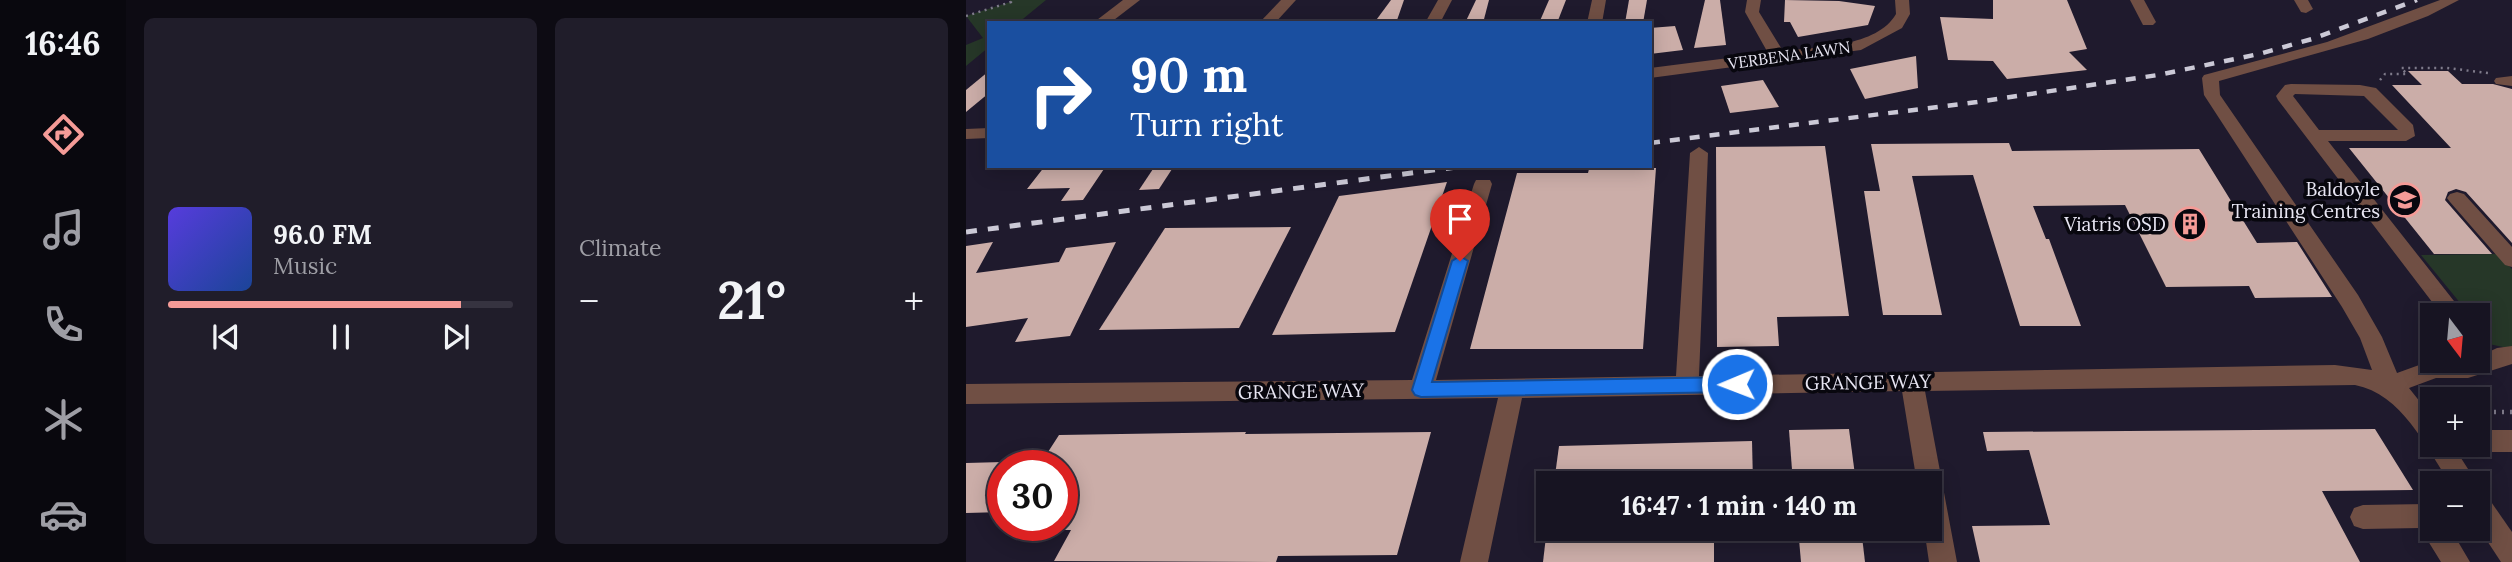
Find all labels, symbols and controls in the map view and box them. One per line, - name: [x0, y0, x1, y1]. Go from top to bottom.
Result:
- text: 16:46: [25, 23, 101, 64]
- street label: VERBENA LAWN: [1725, 37, 1852, 74]
- text: 90 m: [1130, 43, 1247, 105]
- icon: right: [1015, 49, 1106, 140]
- text: Turn right: [1130, 104, 1283, 145]
- icon: directions: [39, 110, 88, 159]
- place label: Baldoyle Training Centres: [2231, 177, 2380, 223]
- school or university icon: Baldoyle Training Centres: [2386, 181, 2424, 219]
- pin: [1430, 189, 1490, 261]
- icon: arrive: [1441, 200, 1479, 238]
- icon: music: [39, 205, 88, 254]
- building icon: Viatris OSD: [2171, 205, 2209, 243]
- place label: Viatris OSD: [2063, 212, 2166, 236]
- text: 96.0 FM: [273, 218, 372, 251]
- text: Climate: [579, 233, 661, 262]
- text: Music: [273, 251, 337, 280]
- text: 21°: [717, 267, 786, 333]
- text: −: [579, 277, 599, 325]
- text: +: [904, 277, 924, 325]
- icon: phone: [39, 300, 88, 349]
- north arrow: [2420, 303, 2490, 373]
- map controls: [2420, 303, 2490, 541]
- icon: previous: [207, 318, 245, 356]
- icon: pause: [322, 318, 360, 356]
- icon: next: [437, 318, 475, 356]
- position arrow: [1700, 347, 1774, 421]
- street label: GRANGE WAY: [1805, 369, 1932, 395]
- street label: GRANGE WAY: [1238, 378, 1365, 404]
- button: +: [2420, 387, 2490, 457]
- icon: climate: [39, 395, 88, 444]
- speed limit sign: 30: [987, 450, 1078, 541]
- button: −: [2420, 471, 2490, 541]
- text: 16:47 · 1 min · 140 m: [1621, 489, 1857, 522]
- icon: car: [39, 490, 88, 539]

